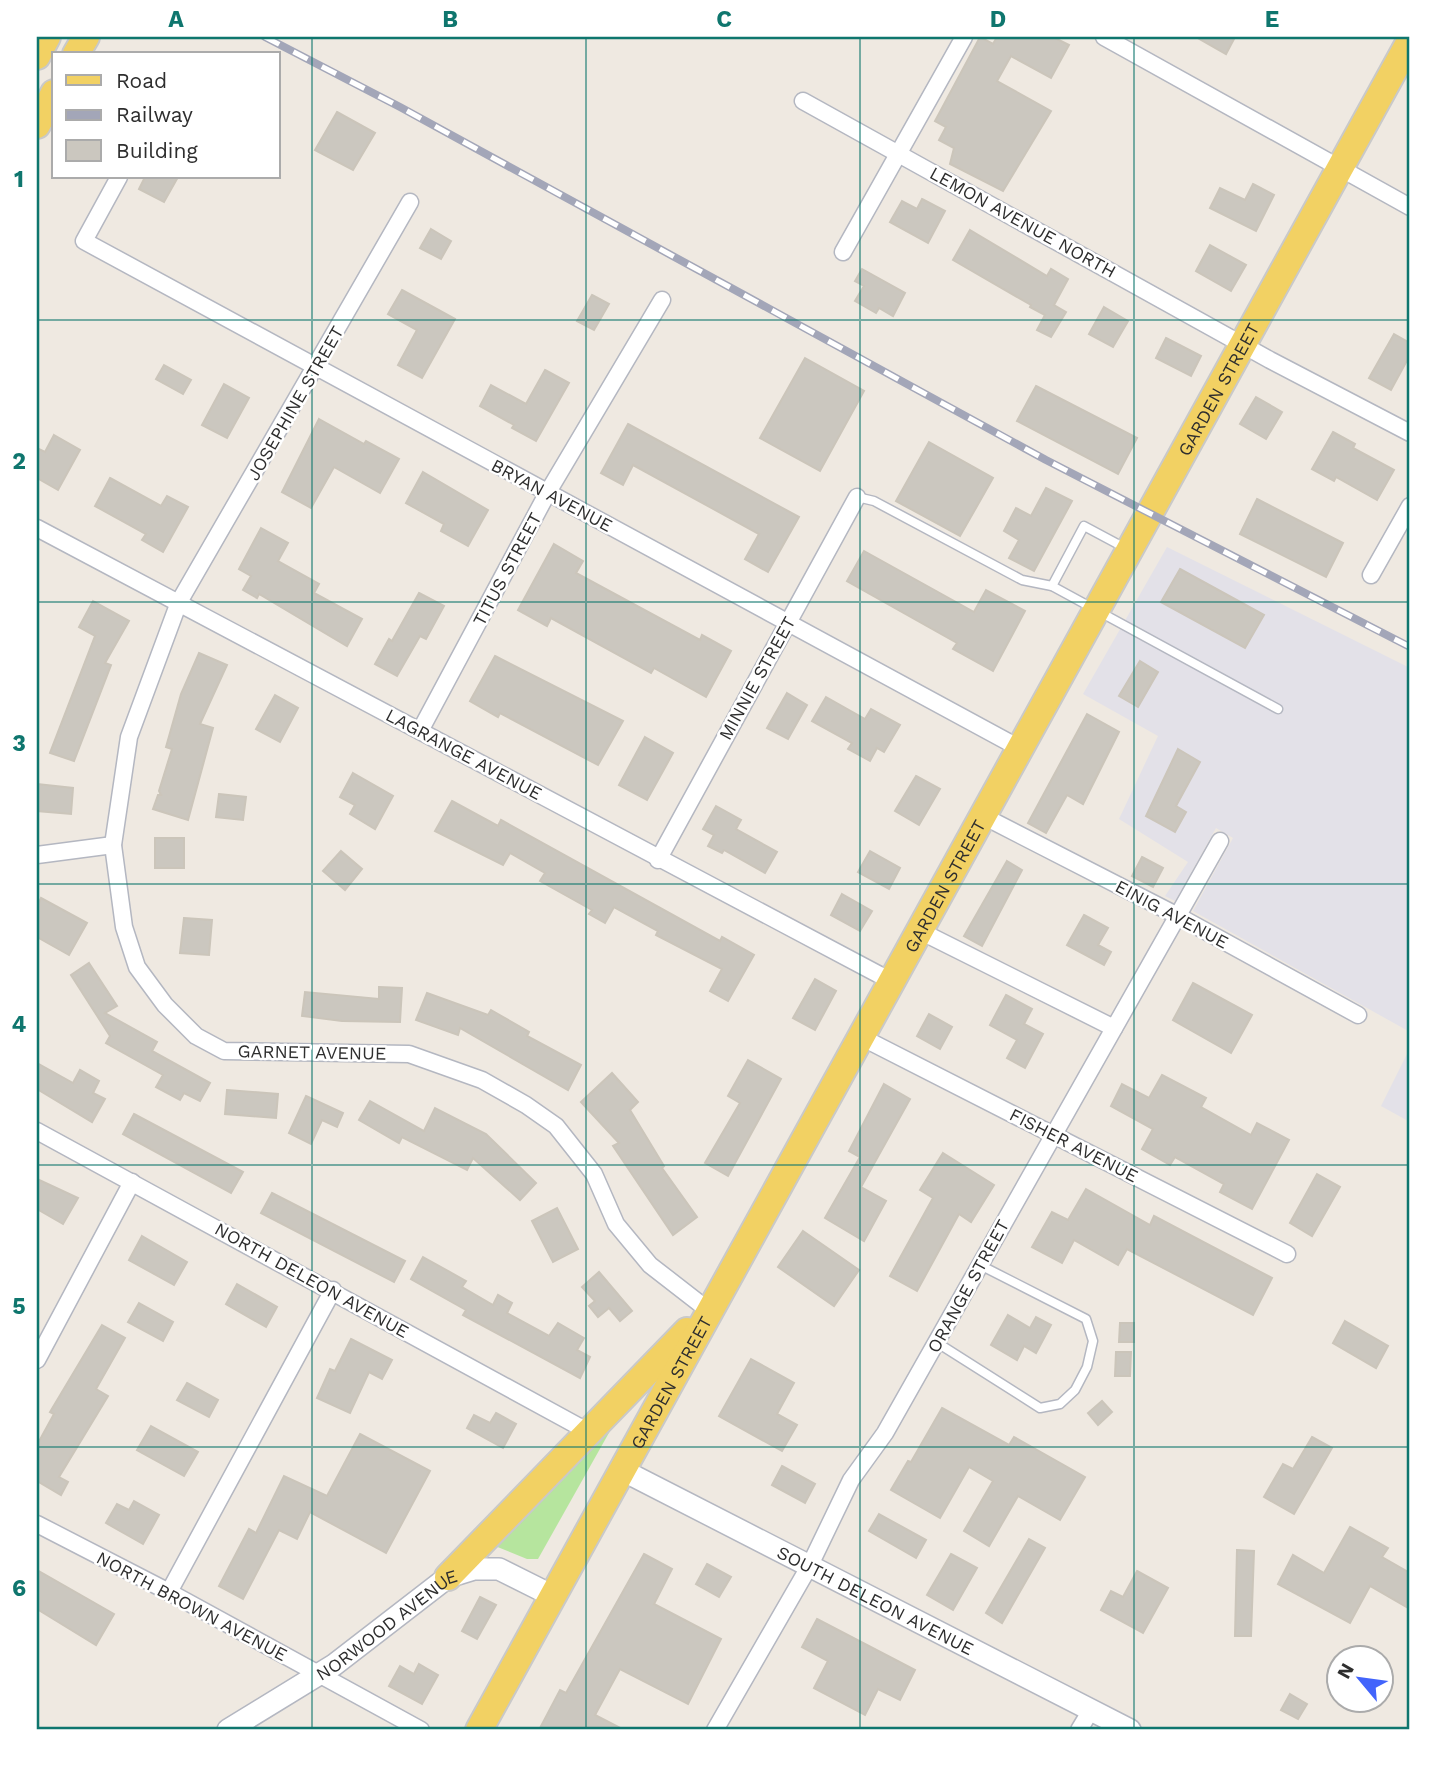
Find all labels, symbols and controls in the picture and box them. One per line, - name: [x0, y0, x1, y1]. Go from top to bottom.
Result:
- text: A: [168, 6, 184, 33]
- text: B: [442, 6, 458, 33]
- text: C: [716, 6, 732, 33]
- text: D: [990, 6, 1006, 33]
- text: E: [1265, 6, 1279, 33]
- legend: [52, 52, 280, 178]
- text: Road: [116, 68, 167, 93]
- text: Railway: [116, 102, 193, 127]
- text: Building: [116, 138, 198, 163]
- street label: LEMON AVENUE NORTH: [926, 162, 1120, 282]
- text: 1: [14, 166, 24, 193]
- street label: GARDEN STREET: [1173, 319, 1263, 459]
- street label: JOSEPHINE STREET: [242, 322, 348, 484]
- text: 2: [12, 448, 26, 475]
- street label: BRYAN AVENUE: [488, 454, 616, 536]
- street label: TITUS STREET: [468, 509, 546, 629]
- street label: MINNIE STREET: [714, 613, 800, 743]
- street label: LAGRANGE AVENUE: [382, 704, 546, 804]
- text: 3: [12, 730, 26, 757]
- street label: GARDEN STREET: [899, 816, 989, 956]
- street label: EINIG AVENUE: [1112, 875, 1232, 953]
- text: 4: [12, 1011, 27, 1038]
- street label: GARNET AVENUE: [237, 1040, 387, 1064]
- street label: FISHER AVENUE: [1006, 1104, 1142, 1186]
- street label: ORANGE STREET: [923, 1216, 1013, 1356]
- street label: NORTH DELEON AVENUE: [211, 1218, 413, 1342]
- text: 5: [12, 1293, 26, 1320]
- street label: GARDEN STREET: [626, 1312, 716, 1452]
- street label: SOUTH DELEON AVENUE: [774, 1541, 978, 1659]
- street label: NORTH BROWN AVENUE: [93, 1547, 291, 1665]
- street label: NORWOOD AVENUE: [312, 1564, 460, 1684]
- text: 6: [12, 1575, 26, 1602]
- north arrow: [1324, 1644, 1394, 1714]
- text: N: [1332, 1659, 1359, 1683]

